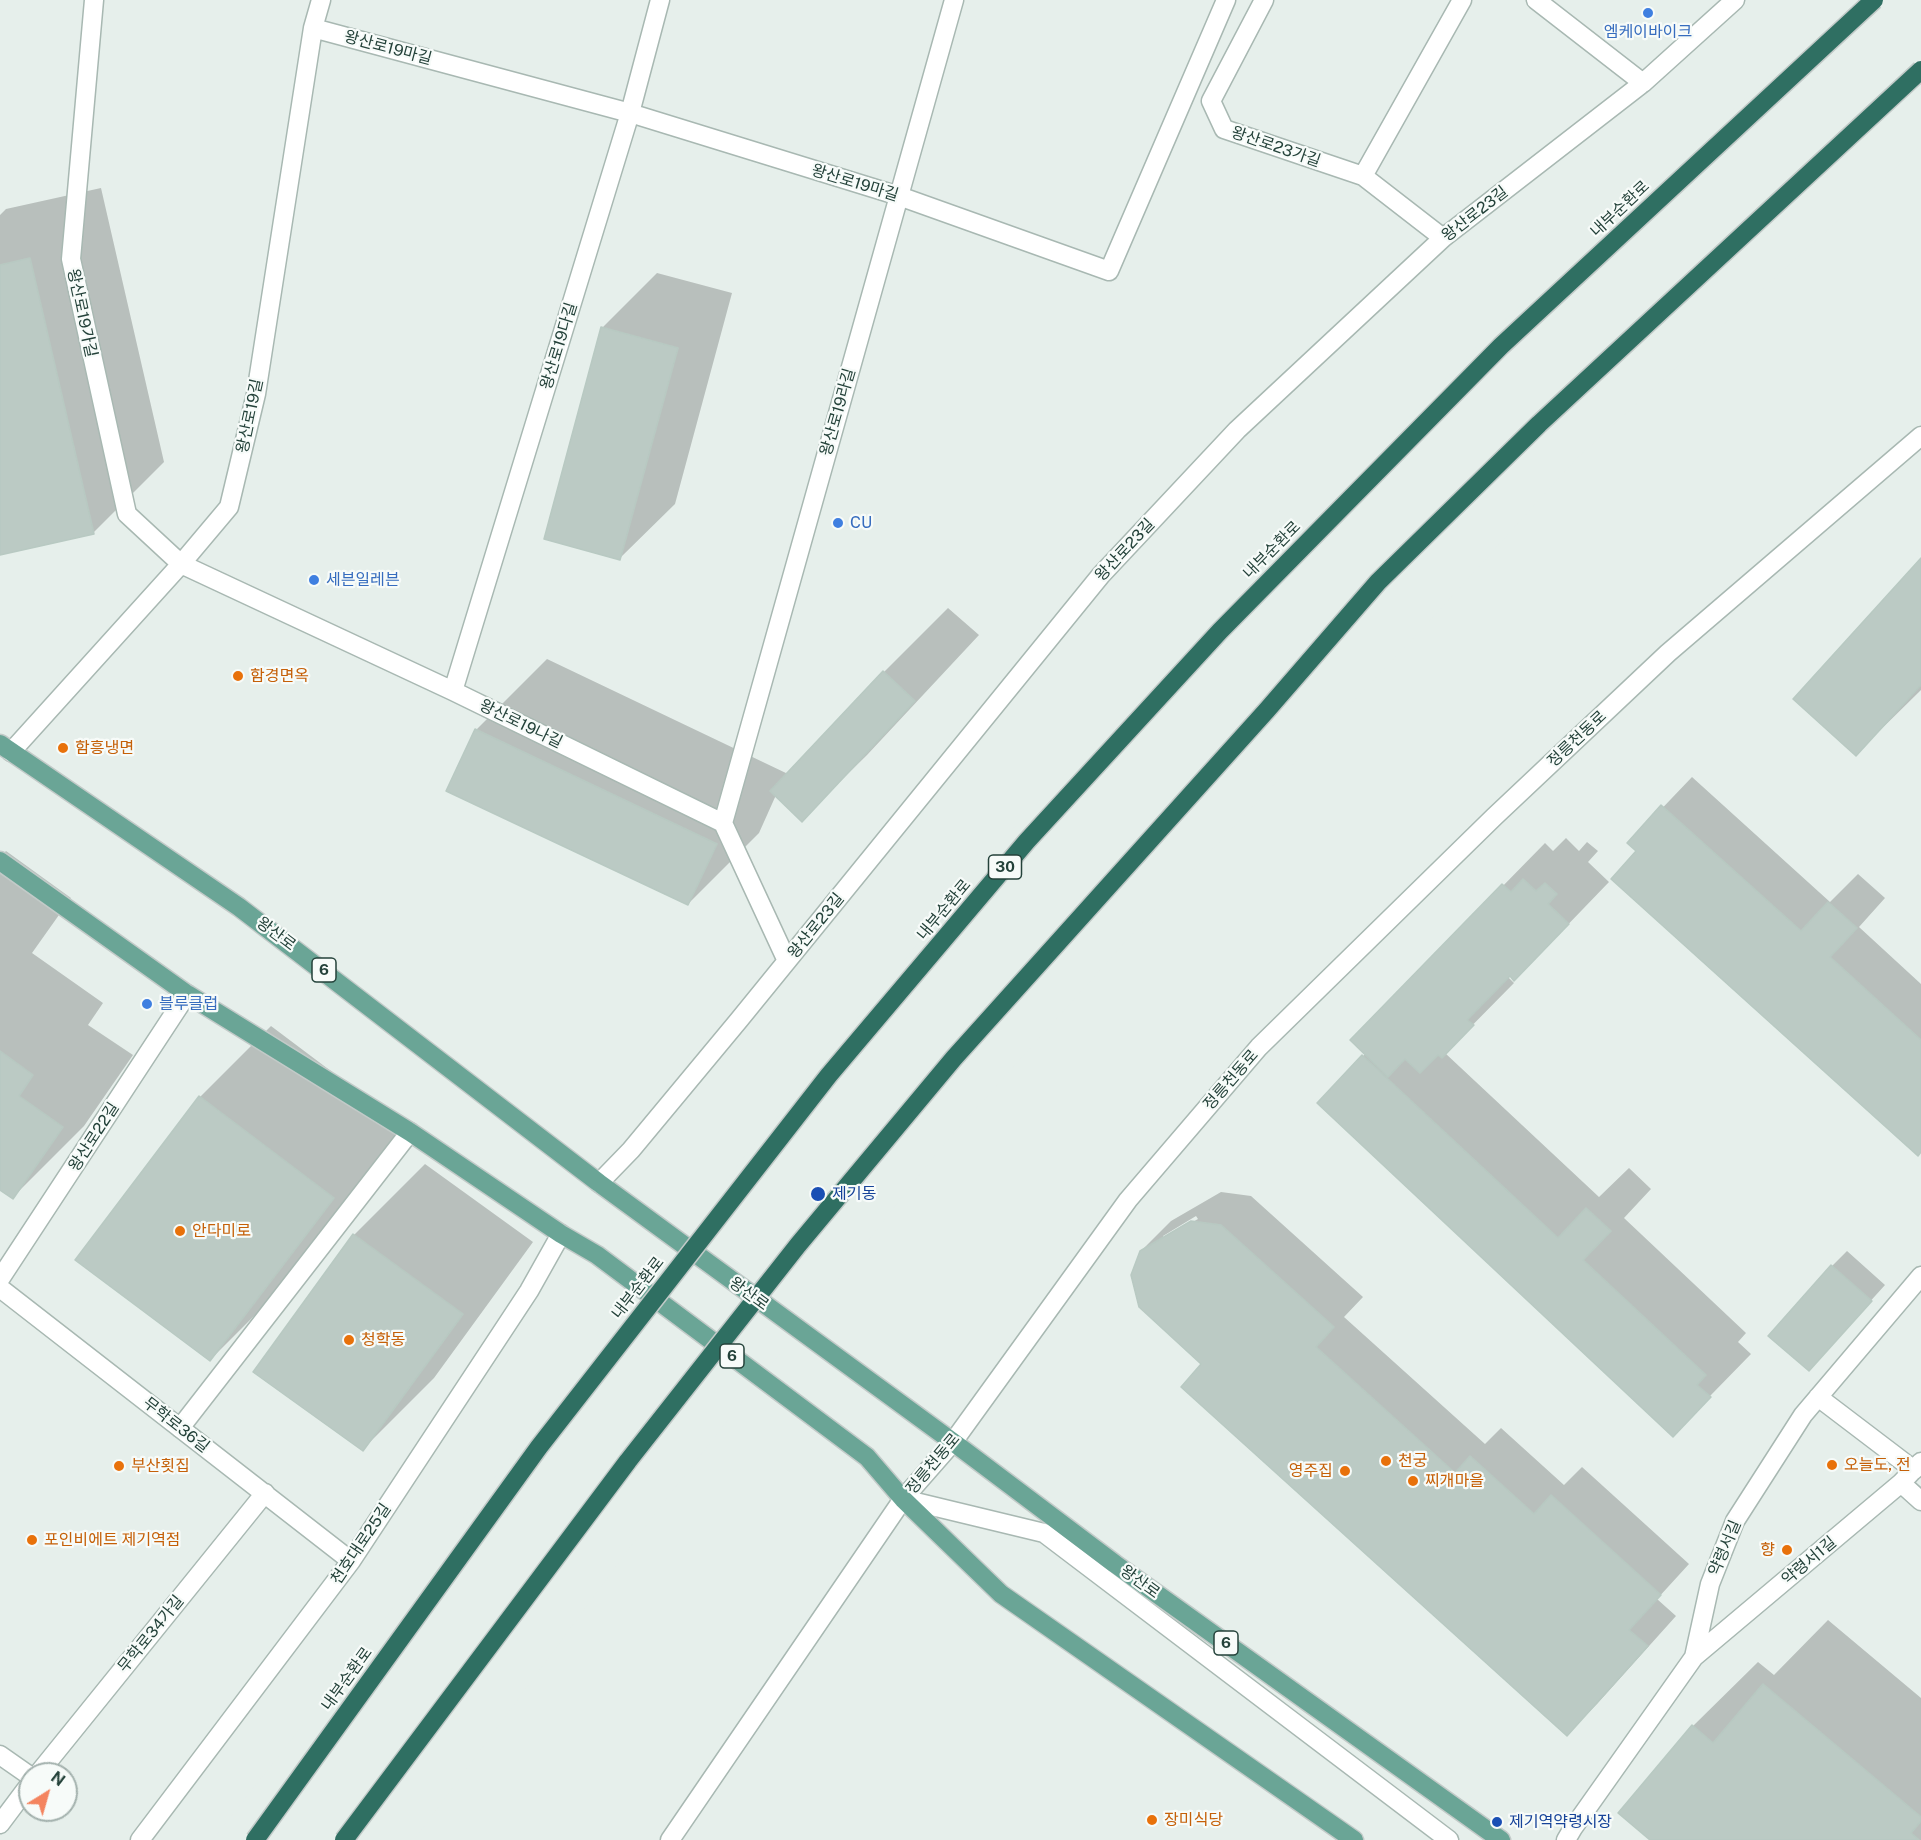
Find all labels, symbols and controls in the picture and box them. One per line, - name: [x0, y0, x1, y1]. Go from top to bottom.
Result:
- marker: 엠케이바이크: [1641, 6, 1655, 20]
- place label: 엠케이바이크: [1604, 22, 1692, 42]
- street label: 왕산로19마길: [342, 27, 434, 69]
- street label: 왕산로23가길: [1229, 123, 1323, 171]
- street label: 왕산로19마길: [809, 161, 901, 205]
- street label: 내부순환로: [1587, 177, 1653, 241]
- street label: 왕산로23길: [1438, 182, 1512, 246]
- street label: 왕산로19가길: [63, 267, 101, 359]
- street label: 왕산로19다길: [537, 300, 581, 392]
- street label: 왕산로19라길: [816, 366, 860, 458]
- street label: 왕산로19길: [233, 377, 267, 455]
- place label: CU: [850, 513, 872, 533]
- street label: 왕산로23길: [1091, 515, 1159, 585]
- marker: CU: [831, 516, 845, 530]
- street label: 내부순환로: [1239, 517, 1305, 583]
- place label: 세븐일레븐: [326, 570, 400, 590]
- marker: 세븐일레븐: [307, 573, 321, 587]
- place label: 함경면옥: [250, 666, 309, 686]
- marker: 함경면옥: [231, 669, 245, 683]
- street label: 왕산로19나길: [476, 696, 566, 752]
- street label: 정릉천동로: [1544, 707, 1610, 771]
- place label: 함흥냉면: [75, 738, 134, 758]
- marker: 함흥냉면: [56, 741, 70, 755]
- road number: 30: [988, 855, 1022, 879]
- street label: 내부순환로: [913, 876, 975, 944]
- street label: 왕산로23길: [784, 889, 848, 963]
- street label: 왕산로: [253, 913, 299, 955]
- road number: 6: [312, 958, 336, 982]
- place label: 블루클럽: [159, 994, 218, 1014]
- marker: 블루클럽: [140, 997, 154, 1011]
- street label: 정릉천동로: [1200, 1046, 1262, 1114]
- street label: 왕산로22길: [65, 1099, 123, 1175]
- place label: 제기동: [832, 1184, 876, 1204]
- marker: 제기동: [809, 1185, 827, 1203]
- place label: 안다미로: [192, 1221, 251, 1241]
- marker: 안다미로: [173, 1224, 187, 1238]
- street label: 내부순환로: [608, 1253, 668, 1323]
- street label: 왕산로: [725, 1273, 773, 1315]
- place label: 청학동: [361, 1330, 405, 1350]
- marker: 청학동: [342, 1333, 356, 1347]
- road number: 6: [720, 1344, 744, 1368]
- street label: 무학로36길: [139, 1393, 213, 1457]
- street label: 정릉천동로: [902, 1430, 964, 1498]
- place label: 천궁: [1398, 1451, 1427, 1471]
- marker: 천궁: [1379, 1454, 1393, 1468]
- place label: 오늘도, 전: [1844, 1455, 1911, 1475]
- place label: 부산횟집: [131, 1456, 190, 1476]
- marker: 오늘도, 전: [1825, 1458, 1839, 1472]
- marker: 부산횟집: [112, 1459, 126, 1473]
- place label: 영주집: [1289, 1461, 1333, 1481]
- marker: 영주집: [1338, 1464, 1352, 1478]
- place label: 찌개마을: [1425, 1471, 1484, 1491]
- marker: 찌개마을: [1406, 1474, 1420, 1488]
- street label: 천호대로25길: [327, 1500, 395, 1588]
- street label: 약령서길: [1705, 1517, 1745, 1579]
- place label: 포인비에트 제기역점: [44, 1530, 180, 1550]
- marker: 포인비에트 제기역점: [25, 1533, 39, 1547]
- street label: 약령서1길: [1778, 1533, 1840, 1589]
- place label: 향: [1760, 1540, 1775, 1560]
- marker: 향: [1780, 1543, 1794, 1557]
- street label: 왕산로: [1116, 1561, 1164, 1603]
- street label: 무학로34가길: [114, 1592, 188, 1676]
- road number: 6: [1214, 1631, 1238, 1655]
- street label: 내부순환로: [318, 1644, 376, 1714]
- north arrow: [18, 1762, 78, 1822]
- text: N: [47, 1767, 69, 1790]
- place label: 장미식당: [1164, 1810, 1223, 1830]
- place label: 제기역약령시장: [1509, 1812, 1612, 1832]
- marker: 장미식당: [1145, 1813, 1159, 1827]
- marker: 제기역약령시장: [1490, 1815, 1504, 1829]

